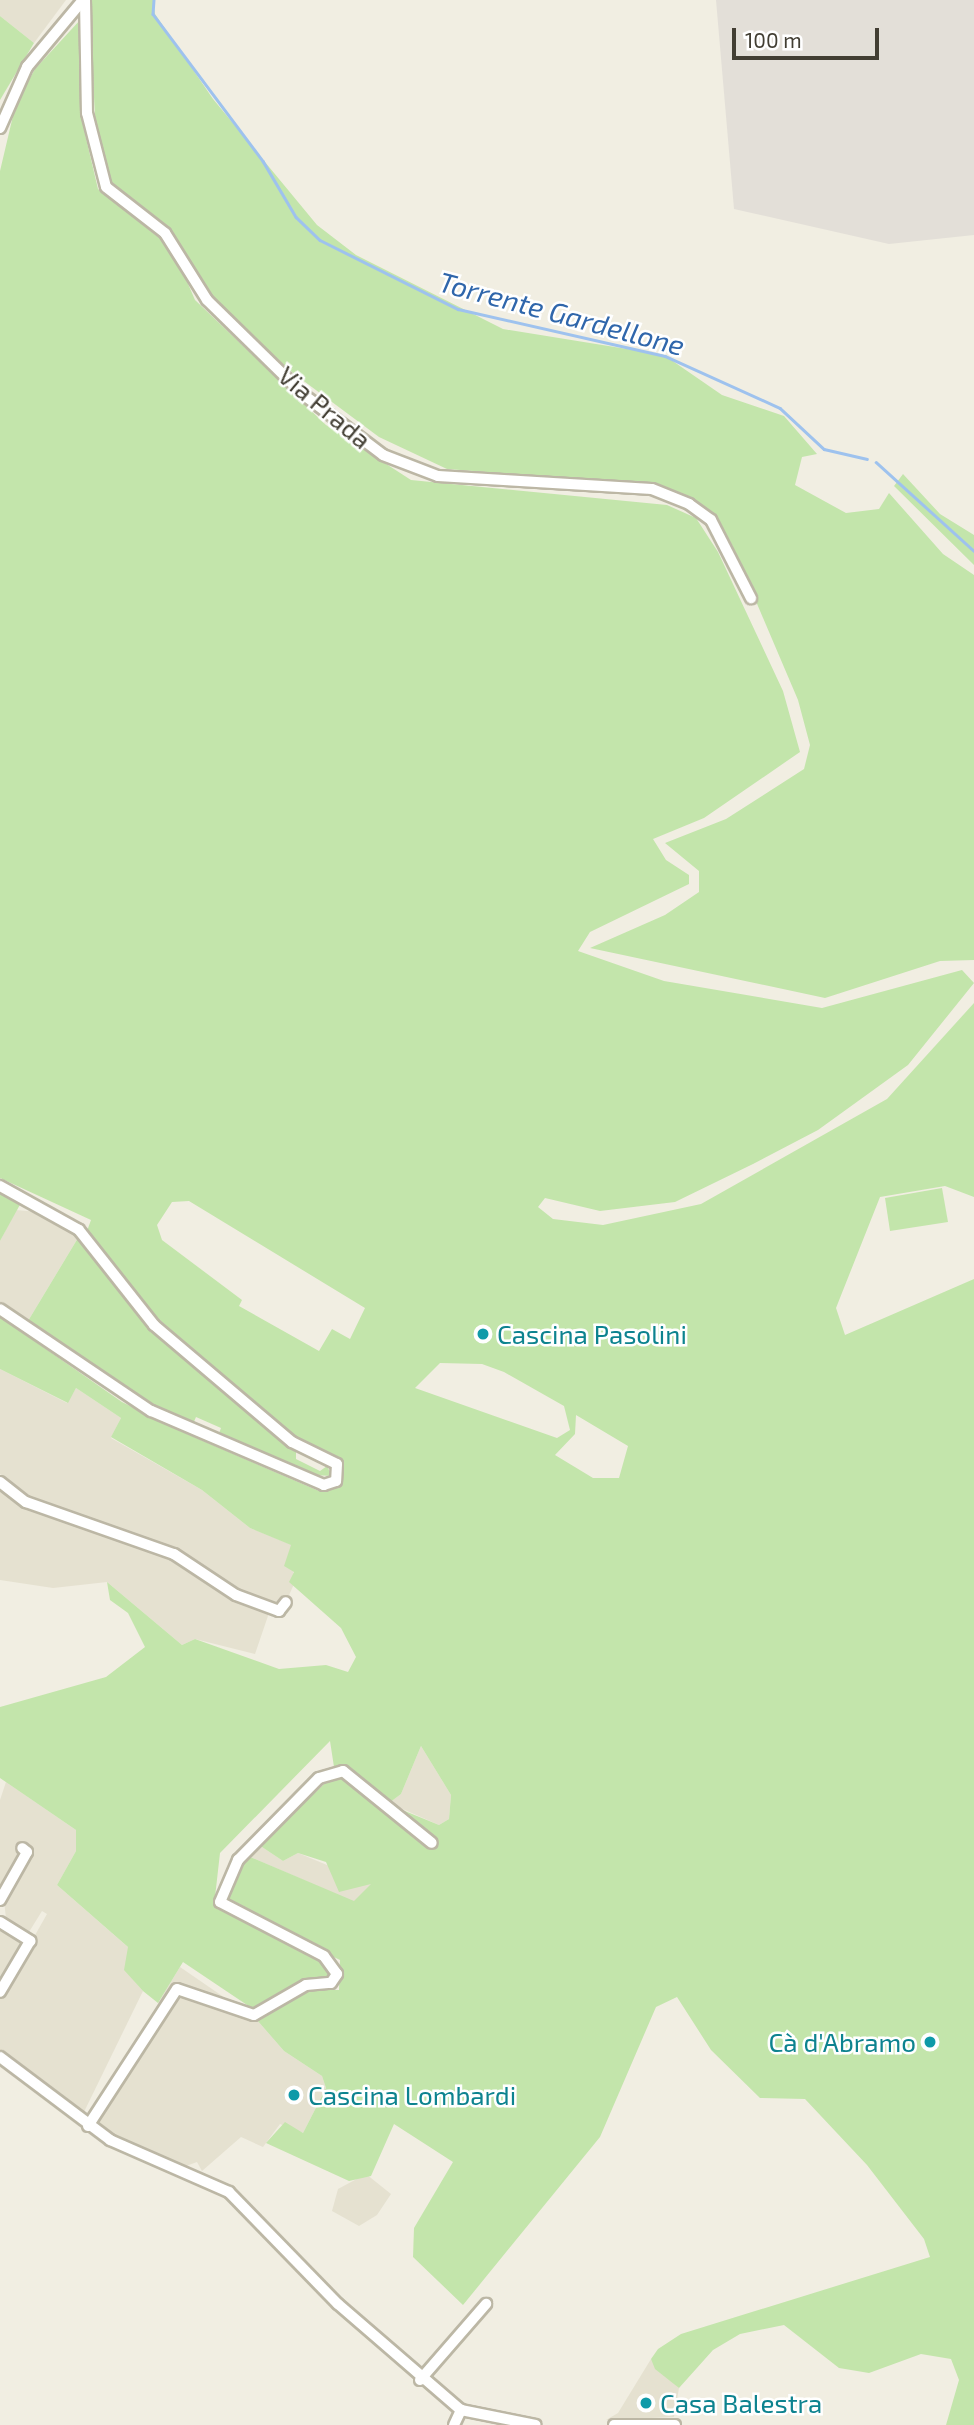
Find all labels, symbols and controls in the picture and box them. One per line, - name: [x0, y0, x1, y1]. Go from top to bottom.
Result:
- scale bar: [736, 14, 883, 58]
- text: 100 m: [745, 27, 802, 52]
- water label: Torrente Gardellone: [436, 264, 688, 362]
- street label: Via Prada: [272, 359, 378, 455]
- place label: Cascina Pasolini: [497, 1318, 687, 1350]
- marker: Cascina Pasolini: [475, 1326, 491, 1342]
- place label: Cà d'Abramo: [769, 2026, 916, 2058]
- marker: Cà d'Abramo: [922, 2034, 938, 2050]
- place label: Cascina Lombardi: [308, 2079, 516, 2111]
- marker: Cascina Lombardi: [286, 2087, 302, 2103]
- place label: Casa Balestra: [660, 2387, 822, 2419]
- marker: Casa Balestra: [638, 2395, 654, 2411]

